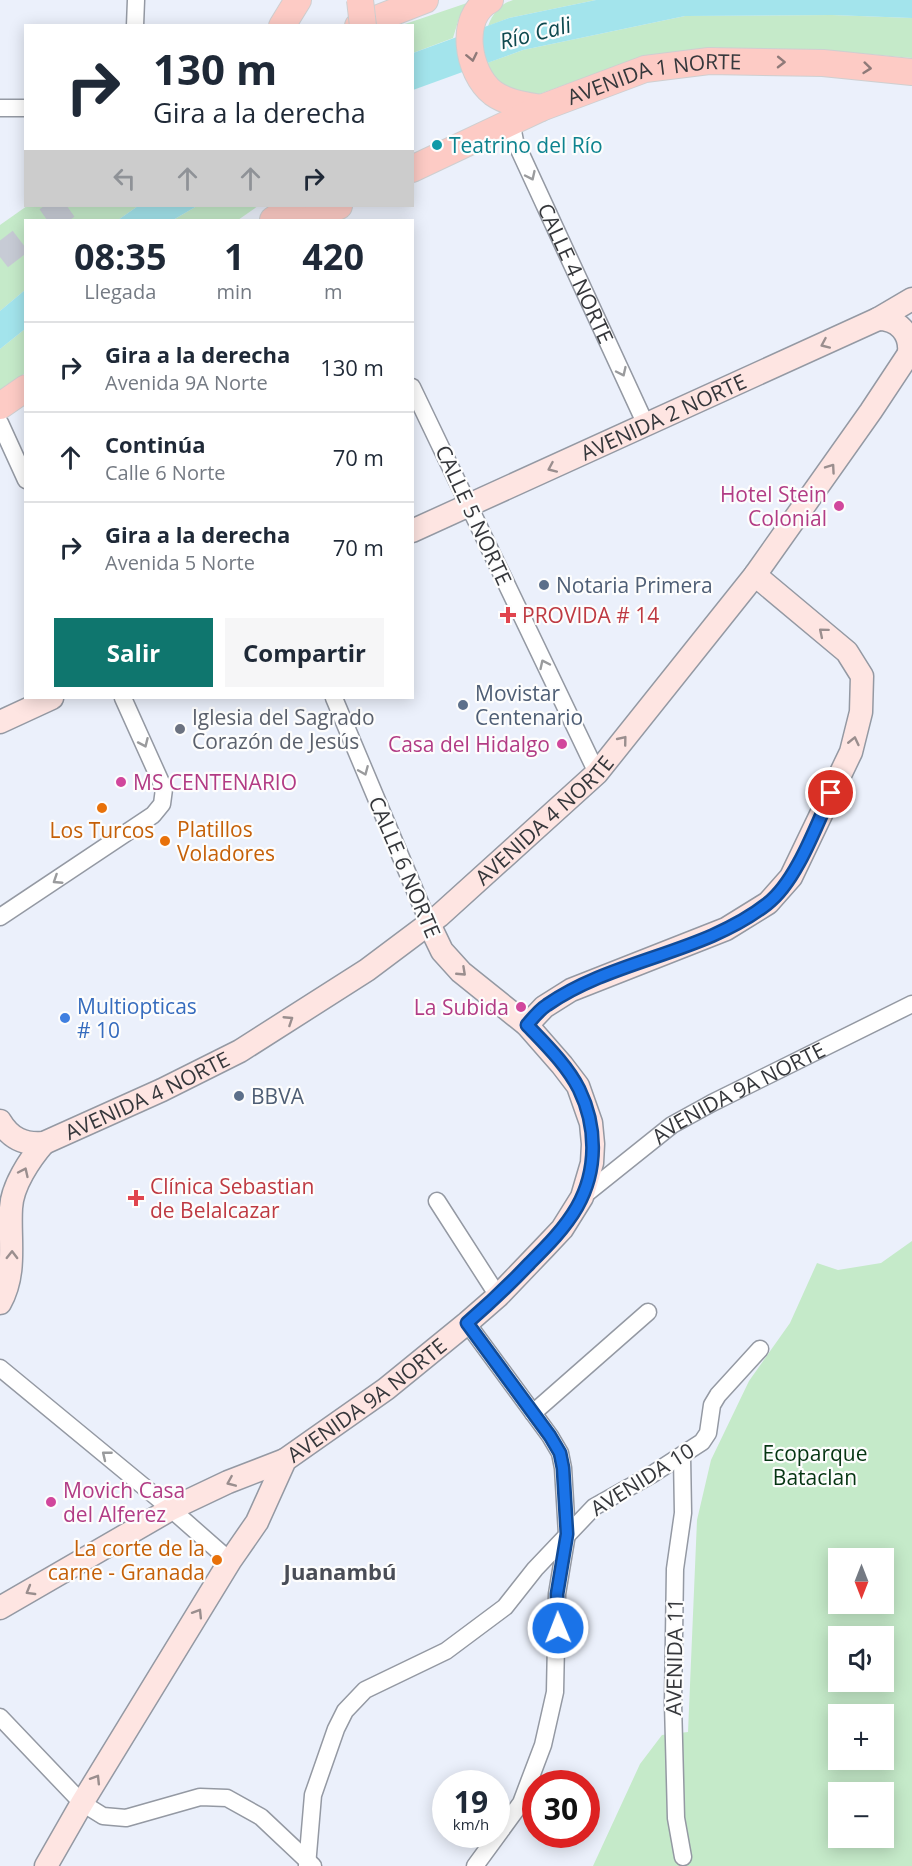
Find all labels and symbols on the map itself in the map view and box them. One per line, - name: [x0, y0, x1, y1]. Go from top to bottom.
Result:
- water label: Río Cali: [496, 9, 574, 55]
- street label: AVENIDA 1 NORTE: [563, 47, 741, 111]
- one-way arrow: [464, 52, 477, 62]
- one-way arrow: [777, 56, 786, 68]
- one-way arrow: [863, 61, 872, 74]
- place label: Teatrino del Río: [449, 131, 603, 159]
- marker: Teatrino del Río: [430, 138, 444, 152]
- one-way arrow: [524, 169, 536, 180]
- street label: CALLE 4 NORTE: [532, 199, 620, 348]
- one-way arrow: [820, 336, 831, 348]
- one-way arrow: [614, 365, 626, 376]
- street label: AVENIDA 2 NORTE: [576, 367, 751, 467]
- street label: CALLE 5 NORTE: [429, 440, 519, 590]
- one-way arrow: [547, 460, 558, 472]
- one-way arrow: [824, 464, 835, 475]
- place label: Hotel Stein Colonial: [720, 480, 827, 532]
- marker: Hotel Stein Colonial: [832, 499, 846, 513]
- place label: Notaria Primera: [556, 571, 713, 599]
- marker: Notaria Primera: [537, 578, 551, 592]
- place label: PROVIDA # 14: [522, 601, 659, 629]
- marker: PROVIDA # 14: [499, 606, 517, 624]
- one-way arrow: [819, 629, 830, 640]
- one-way arrow: [540, 659, 552, 670]
- place label: Movistar Centenario: [475, 679, 583, 731]
- marker: Movistar Centenario: [456, 698, 470, 712]
- place label: Iglesia del Sagrado Corazón de Jesús: [192, 703, 375, 755]
- marker: Iglesia del Sagrado Corazón de Jesús: [173, 722, 187, 736]
- place label: Casa del Hidalgo: [388, 730, 550, 758]
- one-way arrow: [616, 736, 627, 747]
- one-way arrow: [846, 736, 859, 746]
- one-way arrow: [136, 737, 148, 748]
- marker: Casa del Hidalgo: [555, 737, 569, 751]
- street label: AVENIDA 4 NORTE: [469, 750, 620, 891]
- one-way arrow: [357, 765, 369, 776]
- pin: [805, 767, 856, 818]
- place label: MS CENTENARIO: [133, 768, 297, 796]
- marker: MS CENTENARIO: [114, 775, 128, 789]
- street label: CALLE 6 NORTE: [363, 792, 447, 942]
- marker: Los Turcos: [95, 801, 109, 815]
- place label: Platillos Voladores: [177, 815, 275, 867]
- place label: Los Turcos: [50, 816, 154, 844]
- marker: Platillos Voladores: [158, 834, 172, 848]
- one-way arrow: [53, 872, 64, 883]
- one-way arrow: [454, 964, 465, 975]
- place label: Multiopticas # 10: [77, 992, 197, 1044]
- place label: La Subida: [414, 993, 509, 1021]
- marker: La Subida: [514, 1000, 528, 1014]
- marker: Multiopticas # 10: [58, 1011, 72, 1025]
- one-way arrow: [283, 1015, 293, 1027]
- street label: AVENIDA 9A NORTE: [646, 1035, 830, 1150]
- street label: AVENIDA 4 NORTE: [60, 1045, 234, 1146]
- place label: BBVA: [251, 1082, 305, 1110]
- marker: BBVA: [232, 1089, 246, 1103]
- one-way arrow: [16, 1167, 28, 1178]
- place label: Clínica Sebastian de Belalcazar: [150, 1172, 314, 1224]
- marker: Clínica Sebastian de Belalcazar: [127, 1189, 145, 1207]
- one-way arrow: [5, 1250, 18, 1259]
- street label: AVENIDA 9A NORTE: [281, 1331, 452, 1468]
- street label: AVENIDA 10: [585, 1436, 699, 1522]
- park label: Ecoparque Bataclan: [763, 1439, 867, 1491]
- one-way arrow: [102, 1451, 113, 1462]
- one-way arrow: [226, 1474, 237, 1486]
- place label: Movich Casa del Alferez: [63, 1476, 185, 1528]
- marker: Movich Casa del Alferez: [44, 1495, 58, 1509]
- place label: La corte de la carne - Granada: [48, 1534, 205, 1586]
- north arrow: [828, 1548, 894, 1614]
- marker: La corte de la carne - Granada: [210, 1553, 224, 1567]
- district label: Juanambú: [282, 1556, 396, 1586]
- one-way arrow: [26, 1583, 36, 1595]
- position arrow: [526, 1596, 590, 1660]
- street label: AVENIDA 11: [659, 1598, 689, 1716]
- one-way arrow: [191, 1609, 203, 1619]
- speed limit sign: 30: [522, 1770, 600, 1848]
- one-way arrow: [89, 1775, 101, 1785]

